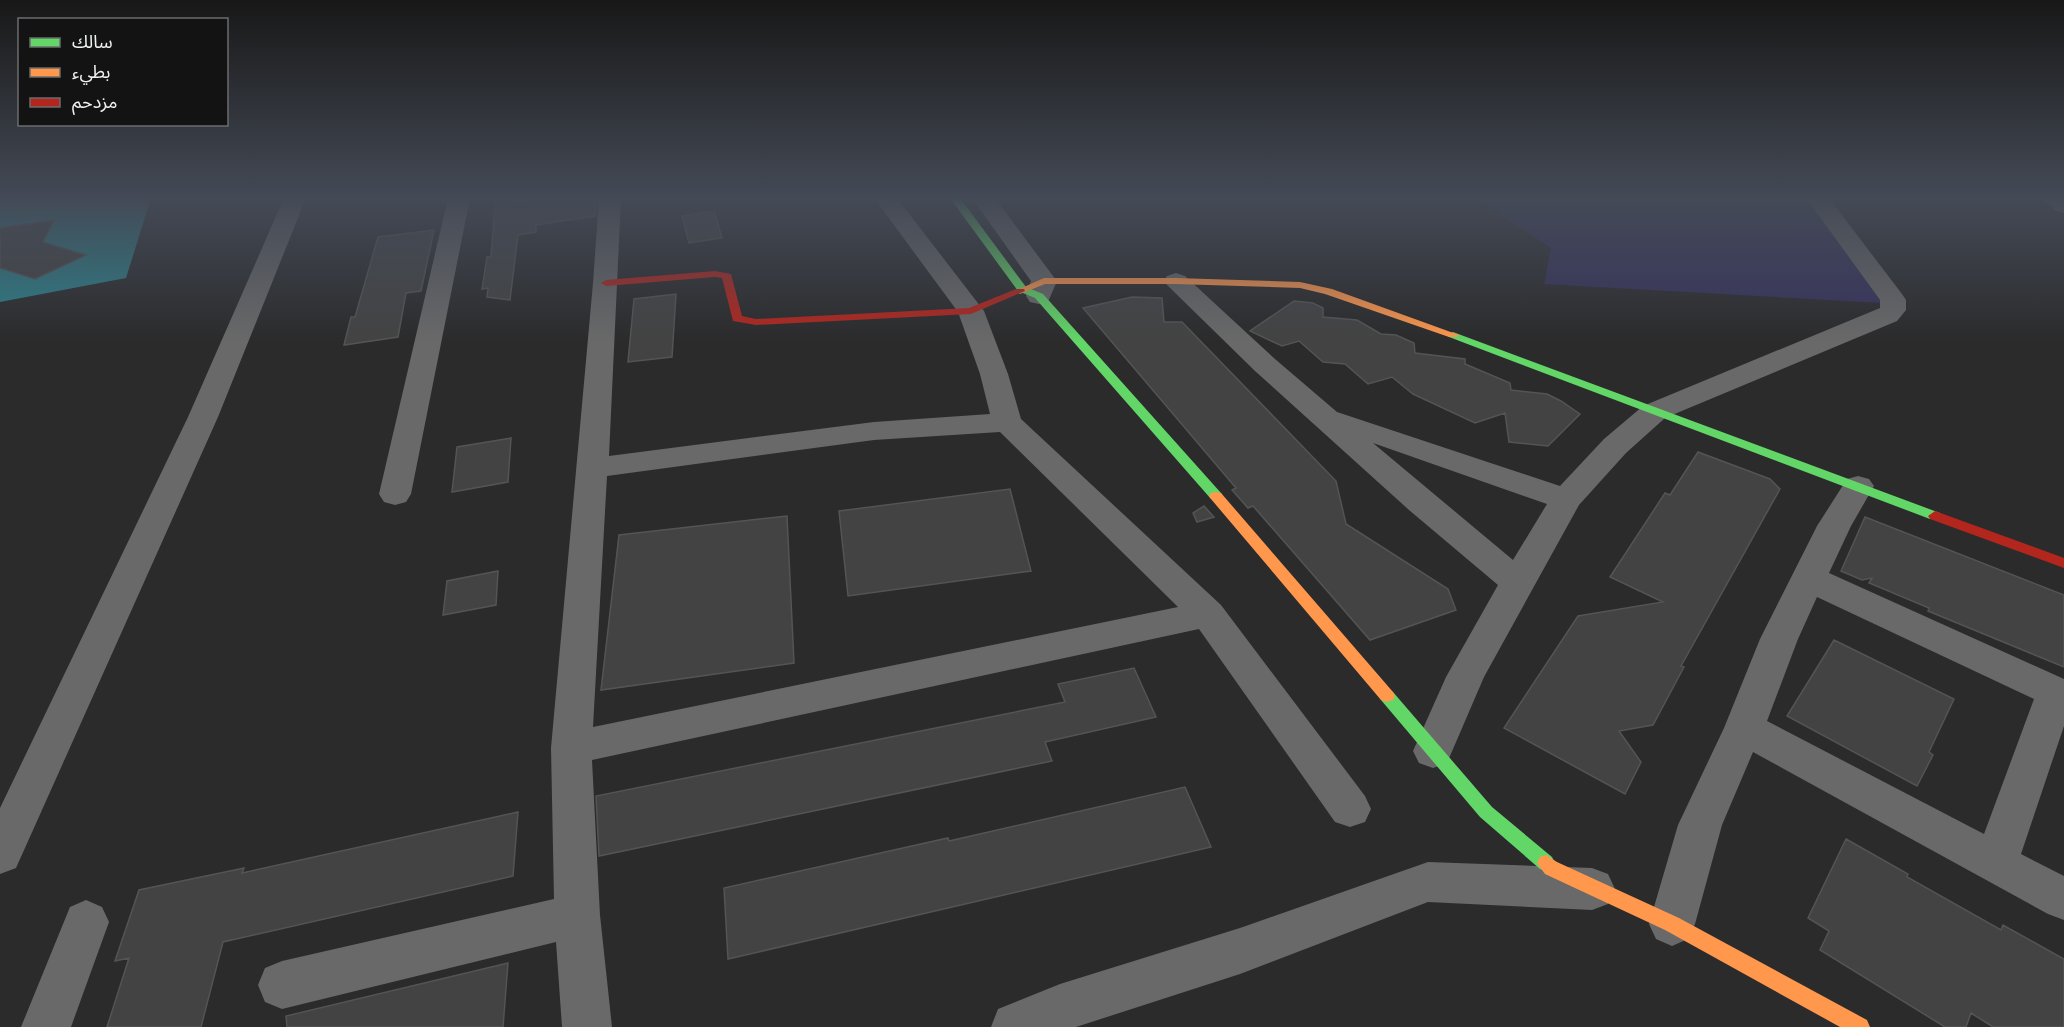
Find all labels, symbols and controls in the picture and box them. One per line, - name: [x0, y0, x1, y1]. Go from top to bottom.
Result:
- legend: [18, 18, 228, 126]
- text: سالك: [72, 31, 113, 52]
- text: بطيء: [72, 61, 110, 85]
- text: مزدحم: [72, 91, 117, 115]

